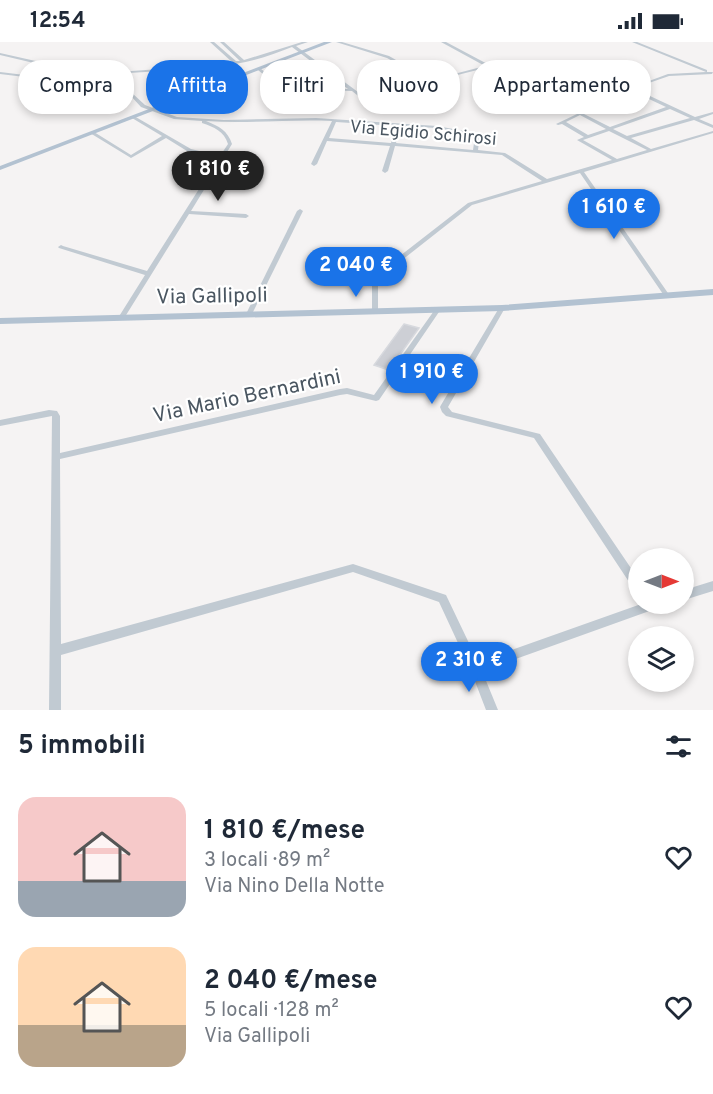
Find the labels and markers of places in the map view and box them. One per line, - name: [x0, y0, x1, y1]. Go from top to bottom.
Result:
- pin: 1 810 €: [163, 151, 273, 202]
- pin: 1 610 €: [559, 189, 669, 240]
- pin: 2 040 €: [301, 247, 411, 298]
- pin: 1 910 €: [377, 354, 487, 405]
- pin: 2 310 €: [414, 642, 524, 693]

